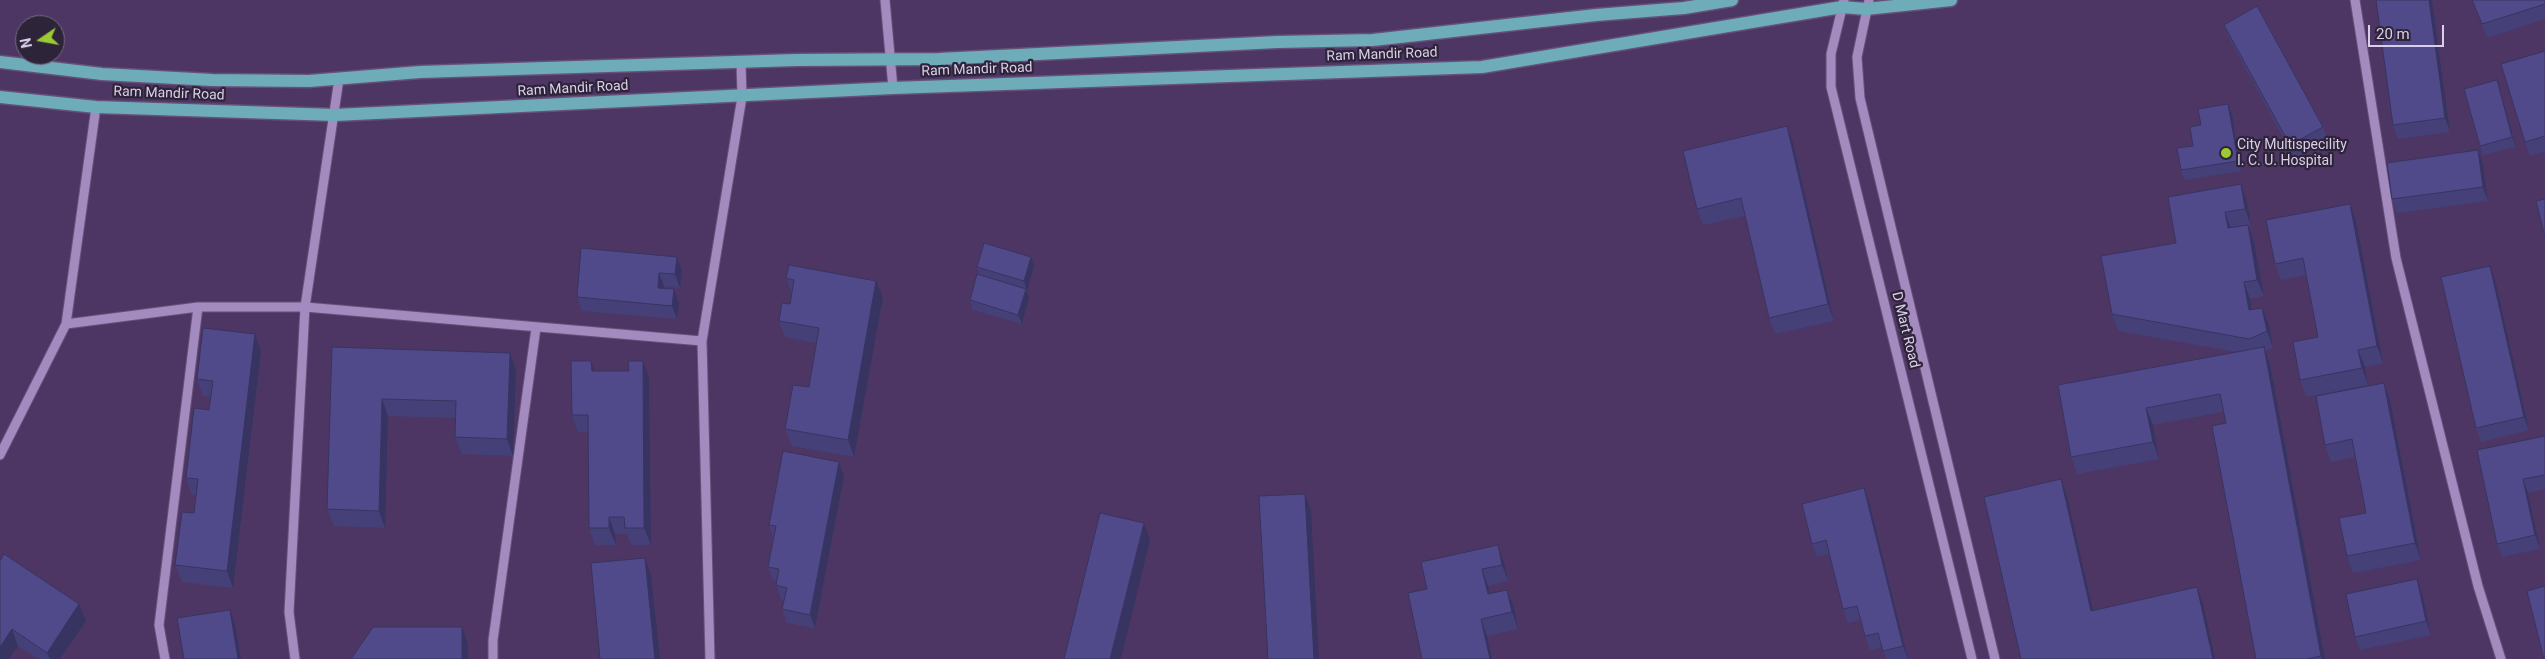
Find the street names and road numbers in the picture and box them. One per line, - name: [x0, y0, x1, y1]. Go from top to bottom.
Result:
- street label: Ram Mandir Road: [1326, 45, 1438, 65]
- street label: Ram Mandir Road: [921, 60, 1033, 80]
- street label: Ram Mandir Road: [517, 78, 629, 100]
- street label: Ram Mandir Road: [113, 84, 225, 104]
- street label: D Mart Road: [1887, 290, 1923, 370]

